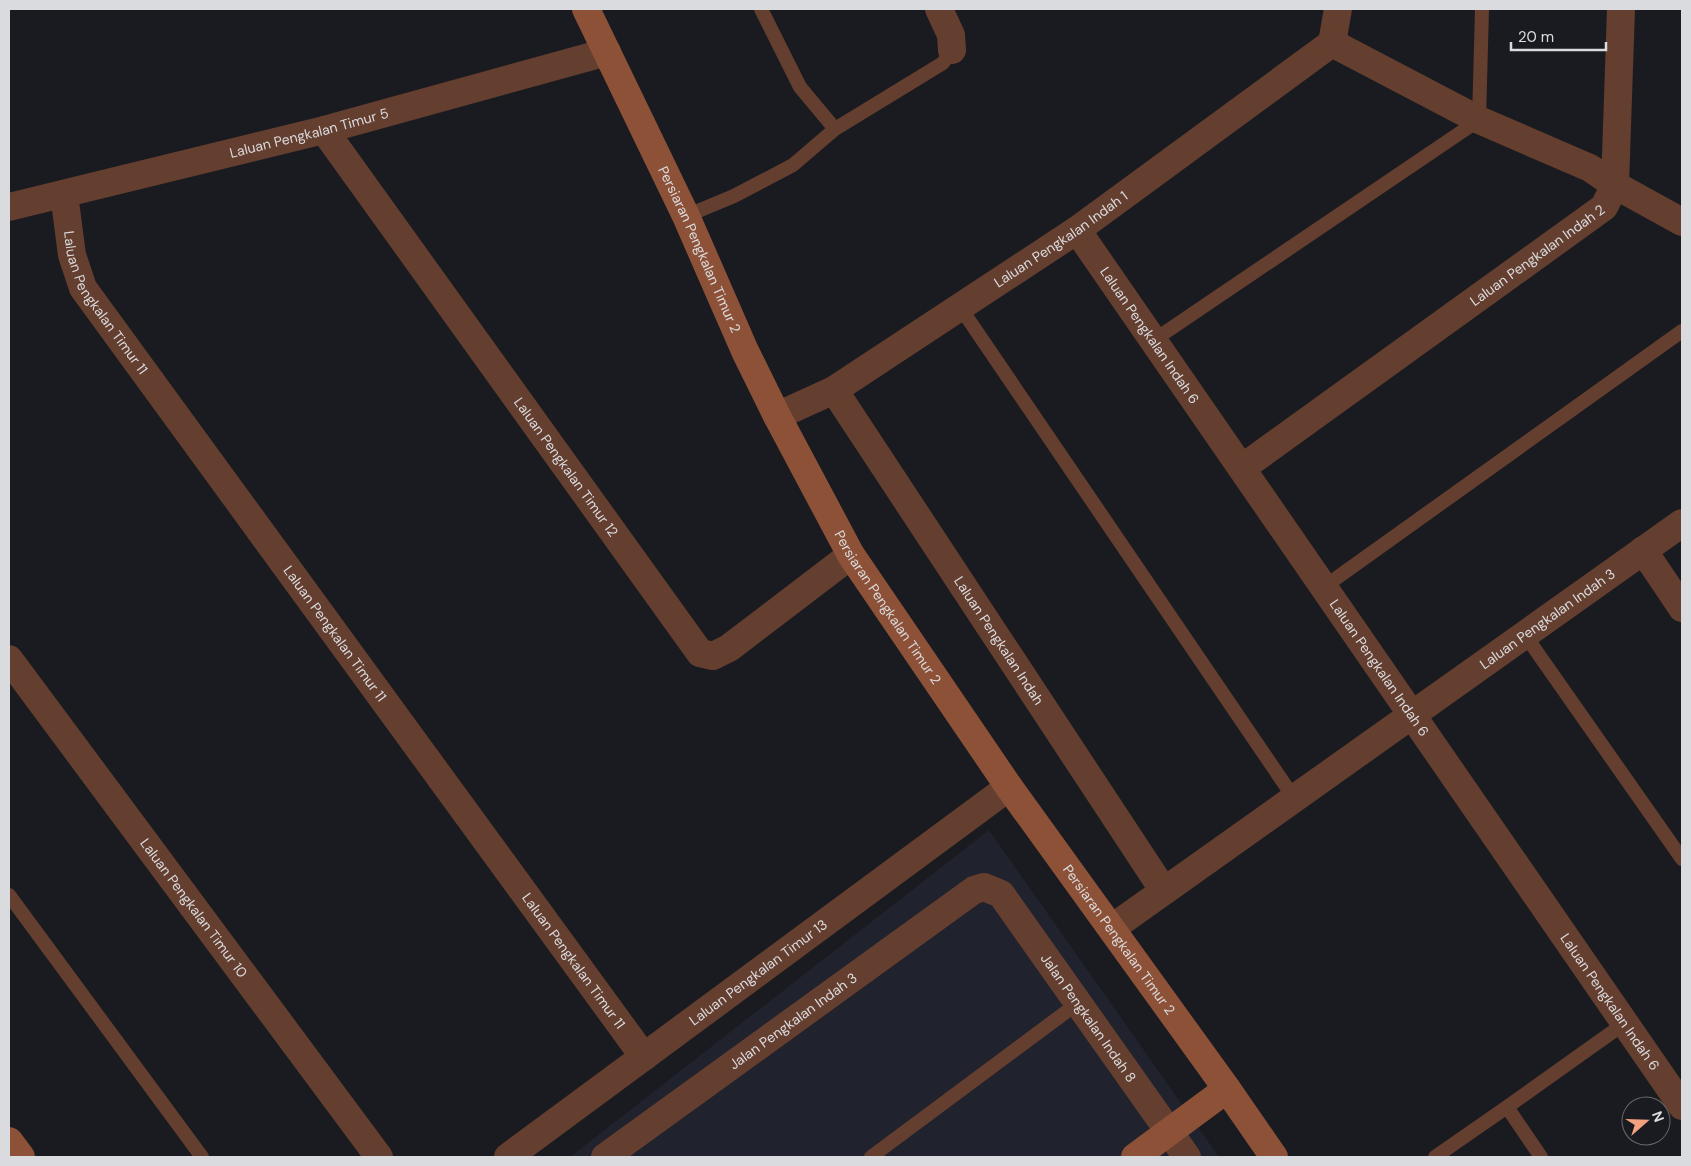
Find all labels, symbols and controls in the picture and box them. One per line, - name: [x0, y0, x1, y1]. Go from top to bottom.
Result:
- scale bar: [1511, 20, 1606, 52]
- text: 20 m: [1518, 27, 1554, 47]
- street label: Laluan Pengkalan Timur 5: [228, 104, 390, 162]
- street label: Persiaran Pengkalan Timur 2: [654, 163, 745, 336]
- street label: Laluan Pengkalan Indah 1: [990, 187, 1131, 291]
- street label: Laluan Pengkalan Indah 2: [1466, 200, 1608, 310]
- street label: Laluan Pengkalan Timur 11: [60, 230, 152, 378]
- street label: Laluan Pengkalan Indah 6: [1096, 263, 1203, 407]
- street label: Laluan Pengkalan Timur 12: [510, 394, 622, 540]
- street label: Persiaran Pengkalan Timur 2: [831, 527, 945, 688]
- street label: Laluan Pengkalan Timur 11: [280, 562, 391, 705]
- street label: Laluan Pengkalan Indah 3: [1476, 564, 1619, 673]
- street label: Laluan Pengkalan Indah: [950, 573, 1048, 708]
- street label: Laluan Pengkalan Indah 6: [1326, 596, 1433, 740]
- street label: Laluan Pengkalan Timur 10: [136, 835, 251, 981]
- street label: Persiaran Pengkalan Timur 2: [1059, 861, 1179, 1018]
- street label: Laluan Pengkalan Timur 11: [518, 889, 629, 1032]
- street label: Laluan Pengkalan Timur 13: [685, 915, 831, 1029]
- street label: Laluan Pengkalan Indah 6: [1556, 930, 1664, 1074]
- street label: Jalan Pengkalan Indah 8: [1037, 950, 1140, 1086]
- street label: Jalan Pengkalan Indah 3: [725, 969, 860, 1073]
- north arrow: [1621, 1096, 1671, 1146]
- text: N: [1648, 1109, 1668, 1124]

